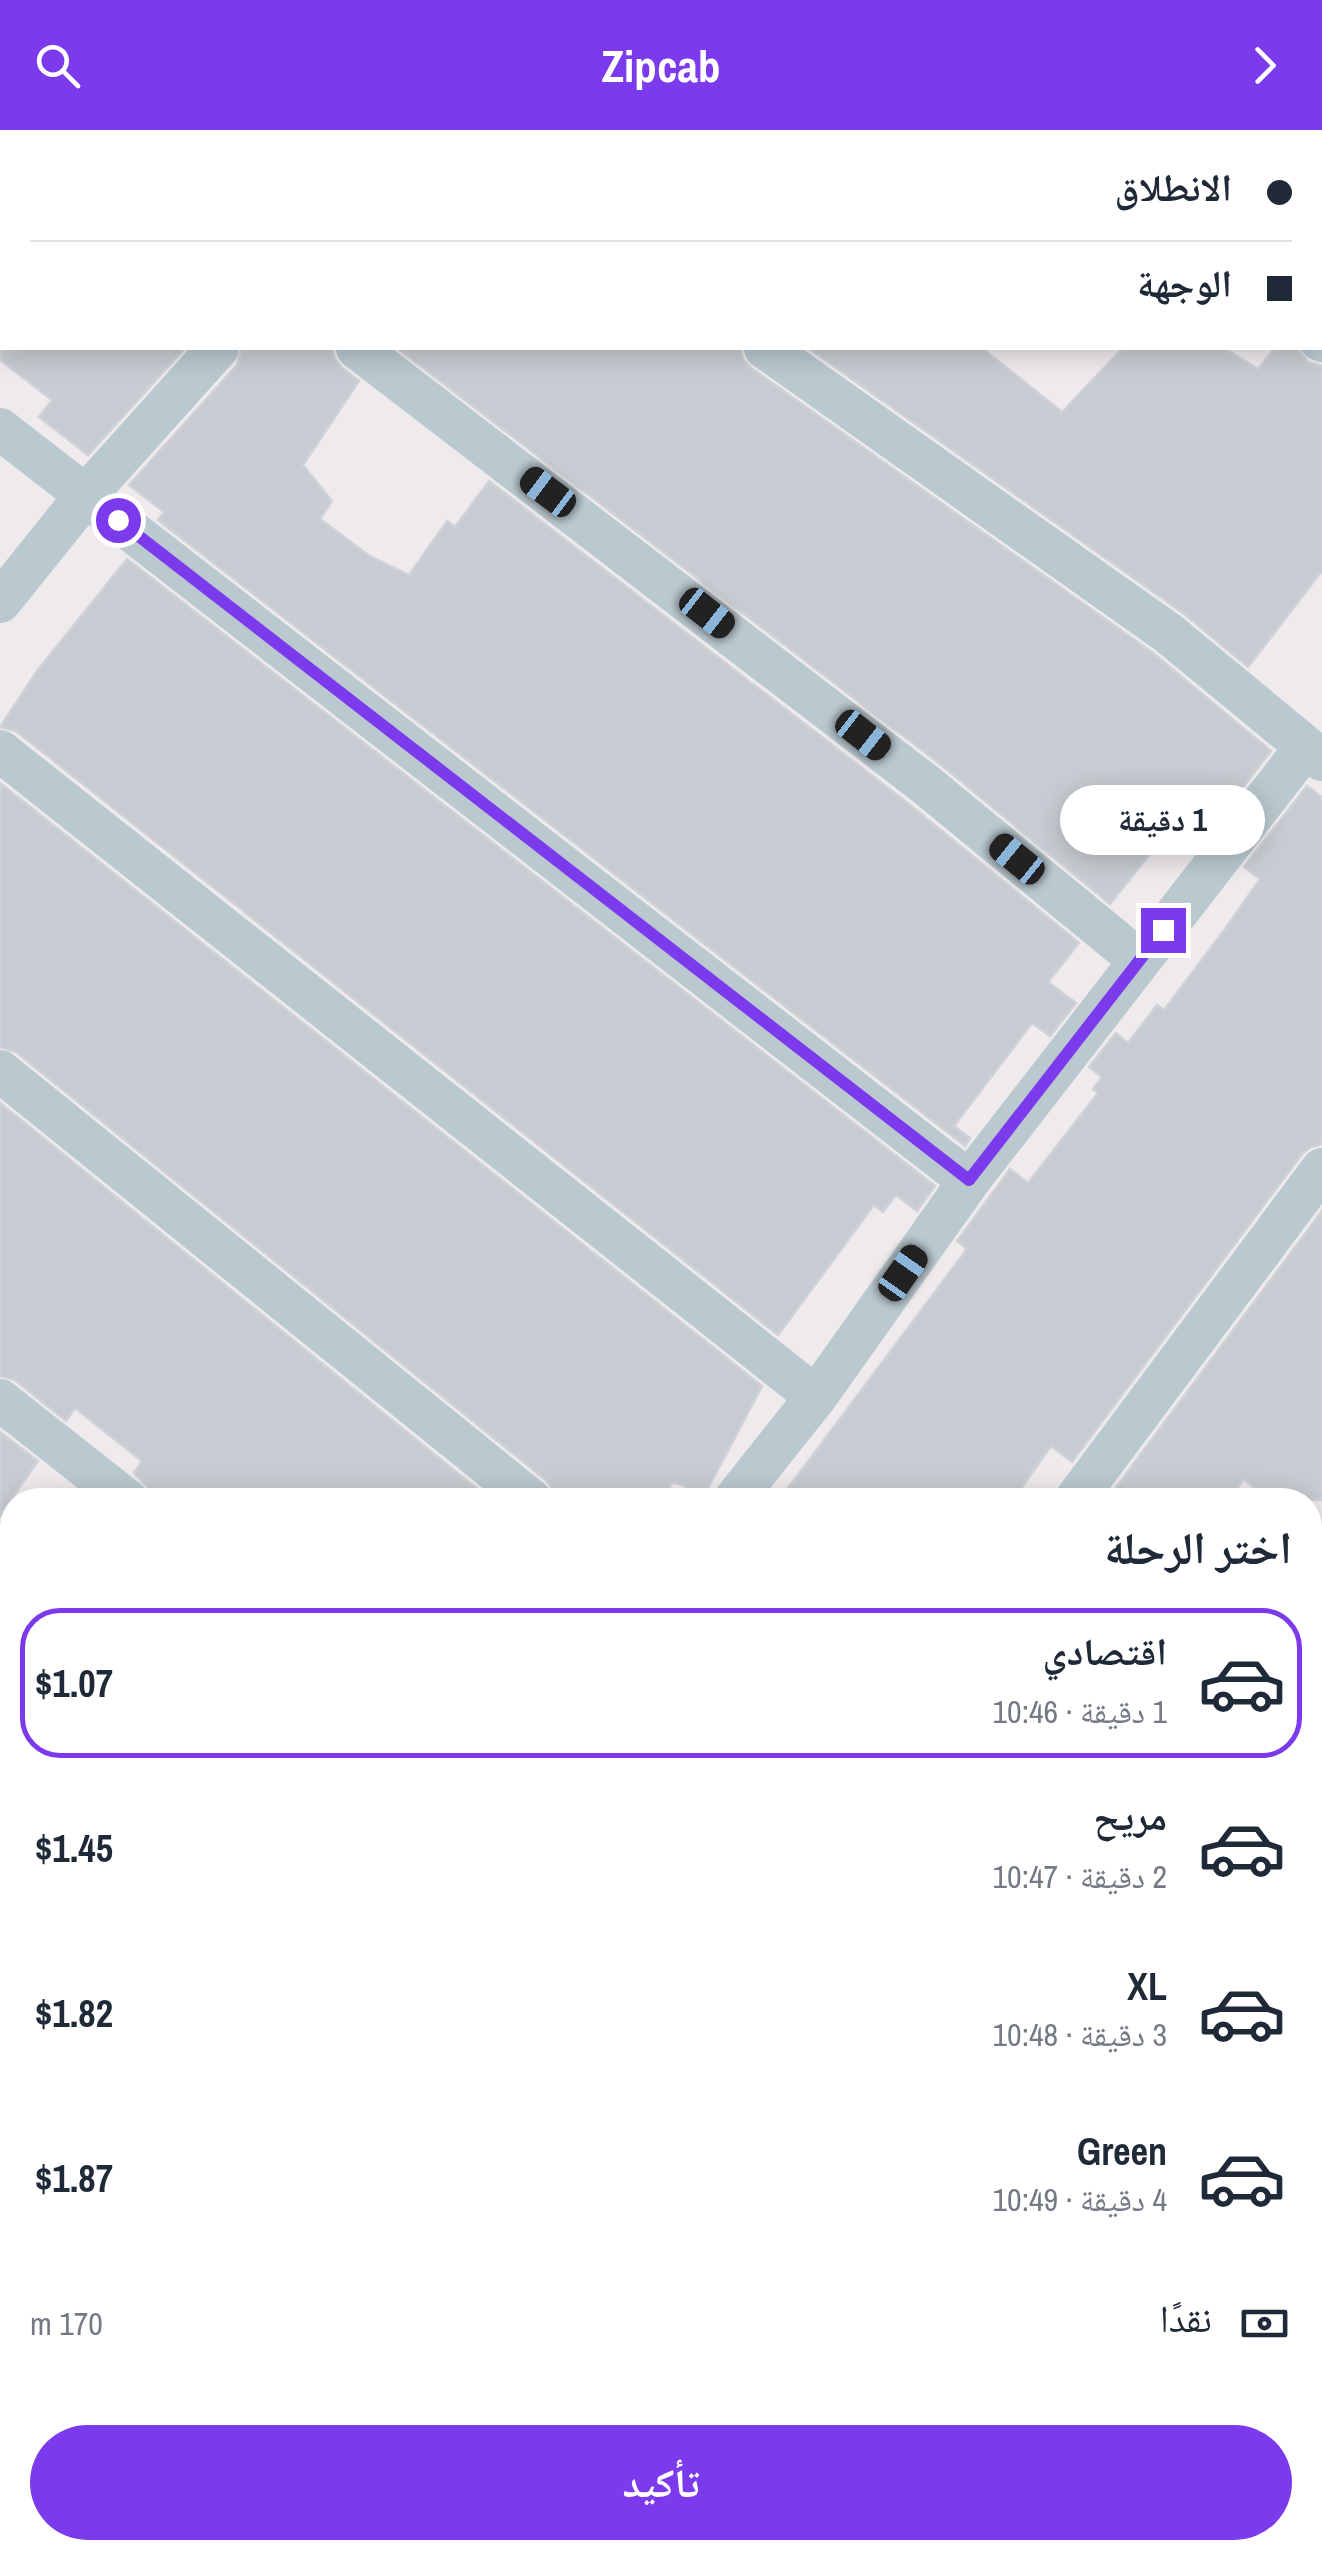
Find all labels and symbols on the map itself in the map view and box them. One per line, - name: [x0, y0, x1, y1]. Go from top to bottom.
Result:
- car: [515, 462, 581, 522]
- route start: [96, 498, 141, 543]
- car: [674, 583, 740, 643]
- car: [830, 705, 896, 765]
- callout: 1 دقيقة: [1060, 785, 1266, 855]
- car: [984, 828, 1050, 890]
- route end: [1141, 908, 1186, 953]
- car: [874, 1240, 932, 1306]

